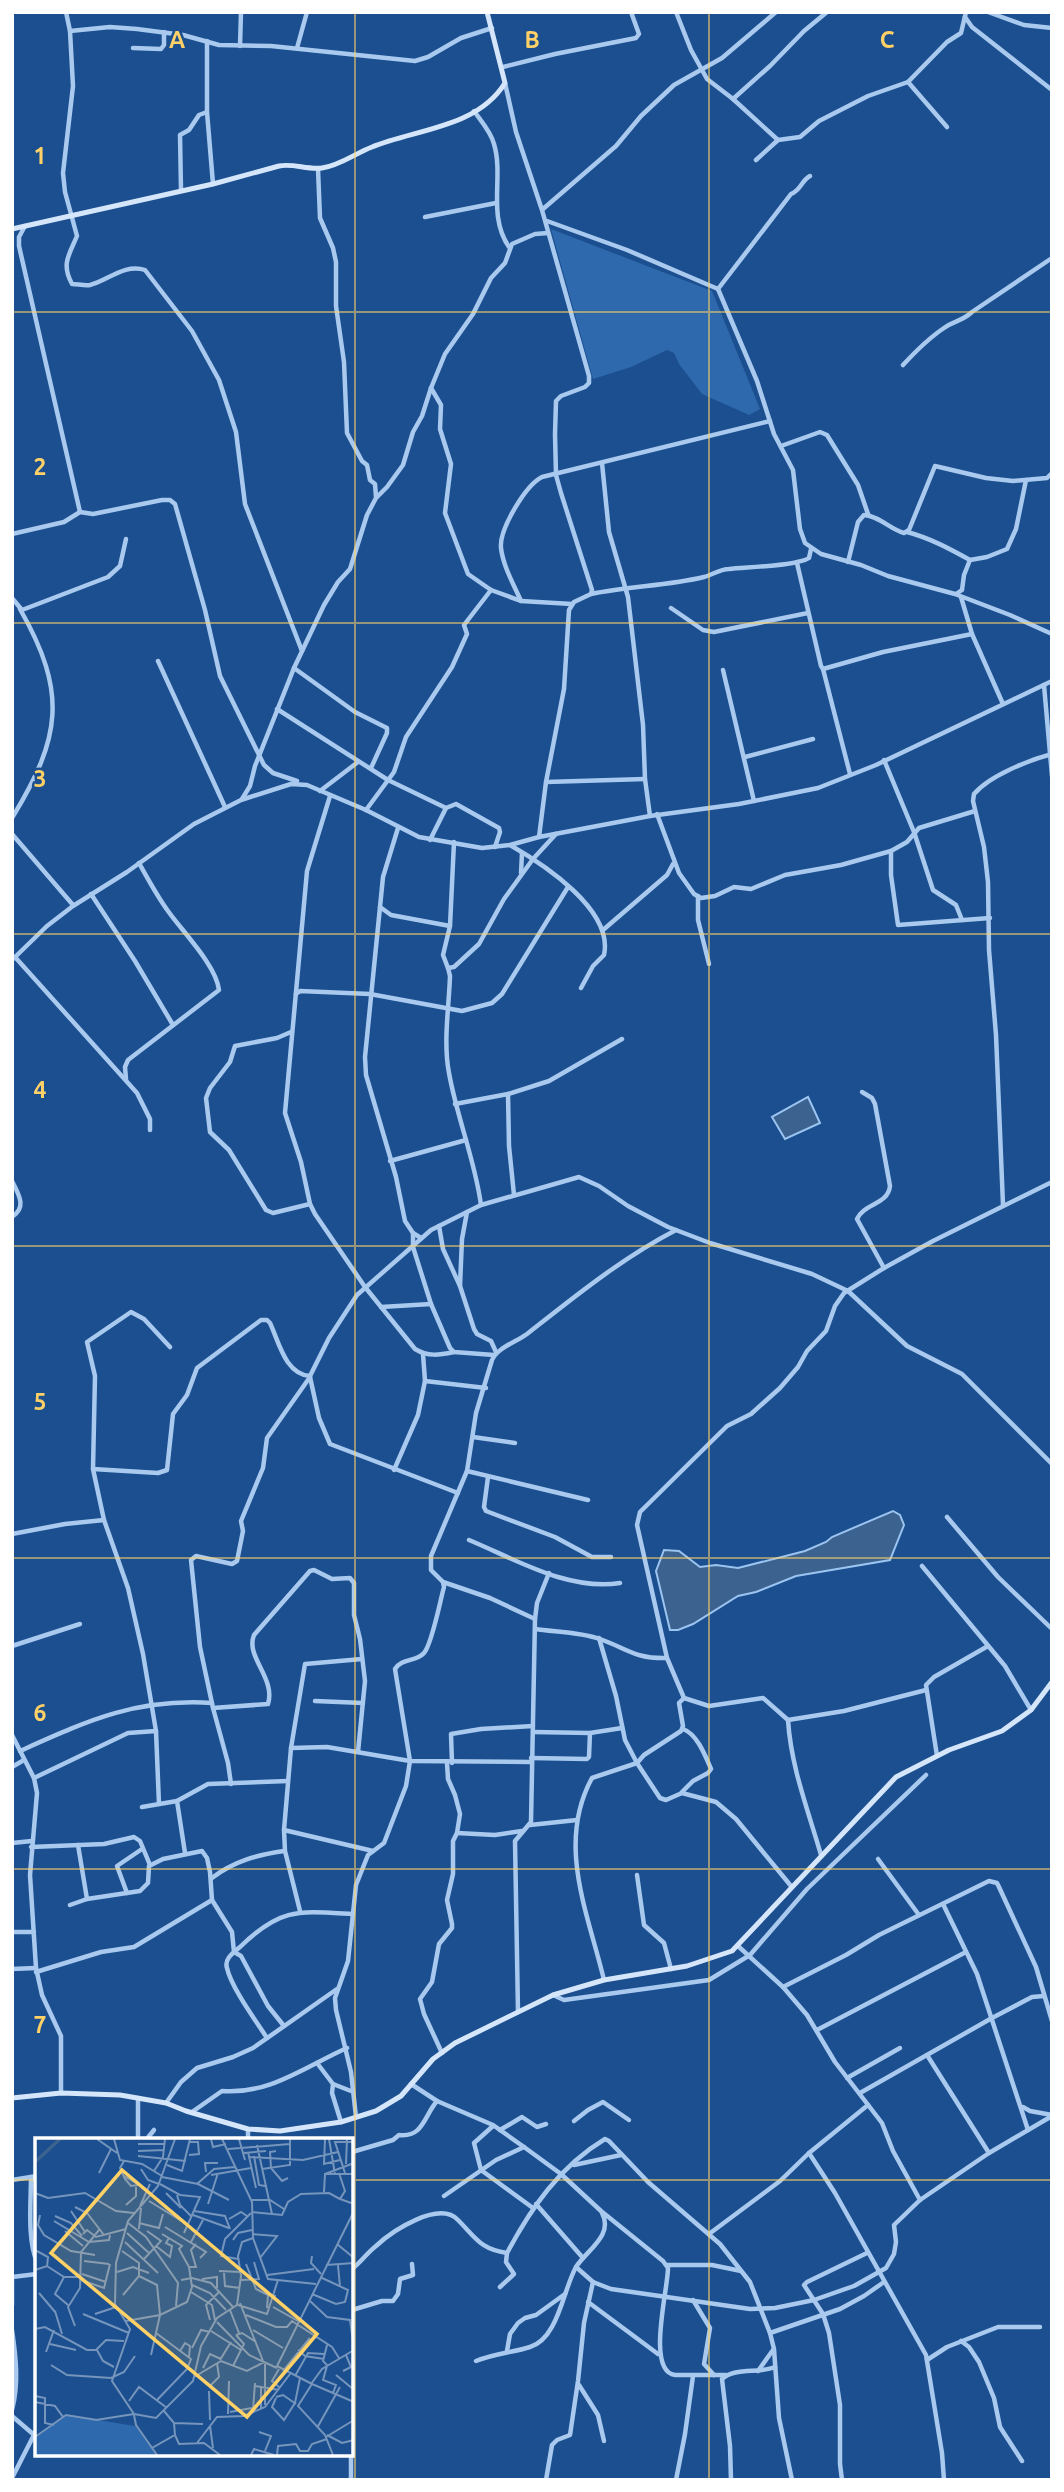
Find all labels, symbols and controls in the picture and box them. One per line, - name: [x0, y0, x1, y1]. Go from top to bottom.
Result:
- text: A: [169, 27, 185, 52]
- text: B: [524, 27, 540, 52]
- text: C: [880, 27, 895, 52]
- text: 1: [34, 143, 46, 168]
- text: 2: [34, 454, 46, 479]
- text: 3: [34, 766, 46, 791]
- text: 4: [34, 1077, 47, 1102]
- text: 5: [34, 1389, 46, 1414]
- text: 6: [34, 1700, 47, 1725]
- text: 7: [34, 2012, 46, 2037]
- inset map: [35, 2138, 354, 2457]

